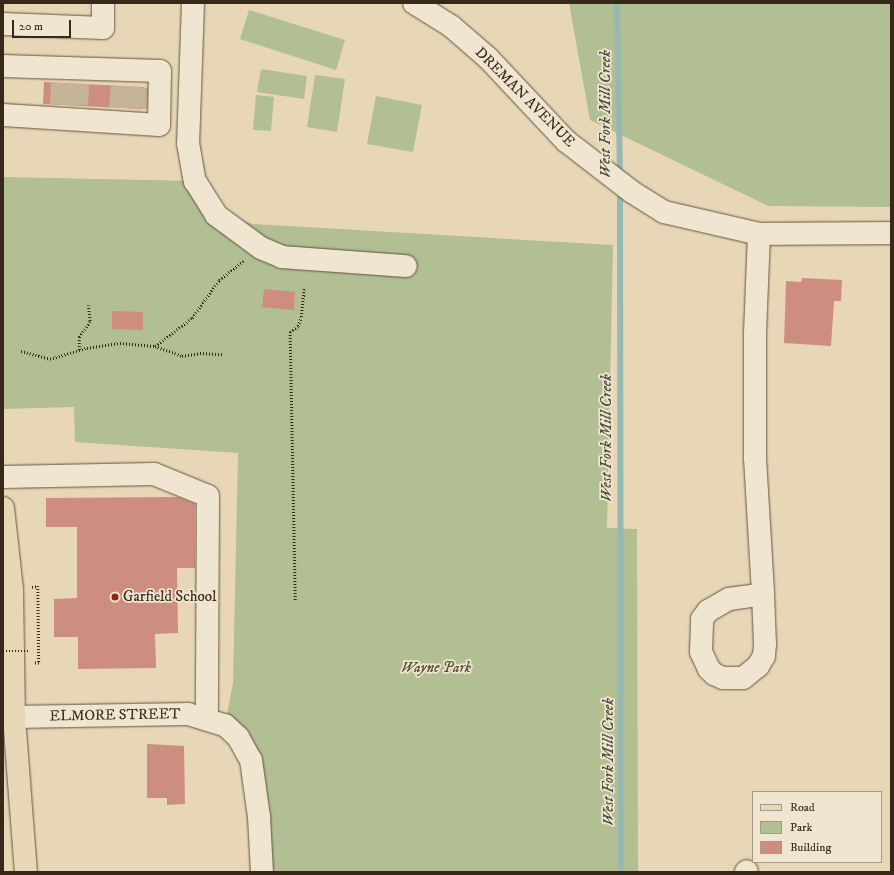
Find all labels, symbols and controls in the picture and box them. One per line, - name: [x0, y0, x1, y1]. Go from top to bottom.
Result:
- scale bar: [14, 12, 73, 38]
- text: 20 m: [19, 19, 43, 34]
- street label: DREMAN AVENUE: [471, 43, 579, 151]
- water label: West Fork Mill Creek: [595, 50, 615, 178]
- water label: West Fork Mill Creek: [596, 374, 616, 502]
- place label: Garfield School: [123, 588, 216, 606]
- marker: Garfield School: [110, 592, 120, 602]
- park label: Wayne Park: [401, 659, 471, 677]
- water label: West Fork Mill Creek: [598, 698, 618, 826]
- street label: ELMORE STREET: [49, 705, 181, 725]
- legend: [752, 791, 882, 863]
- text: Road: [790, 800, 815, 815]
- text: Park: [790, 820, 812, 835]
- text: Building: [790, 840, 831, 855]

